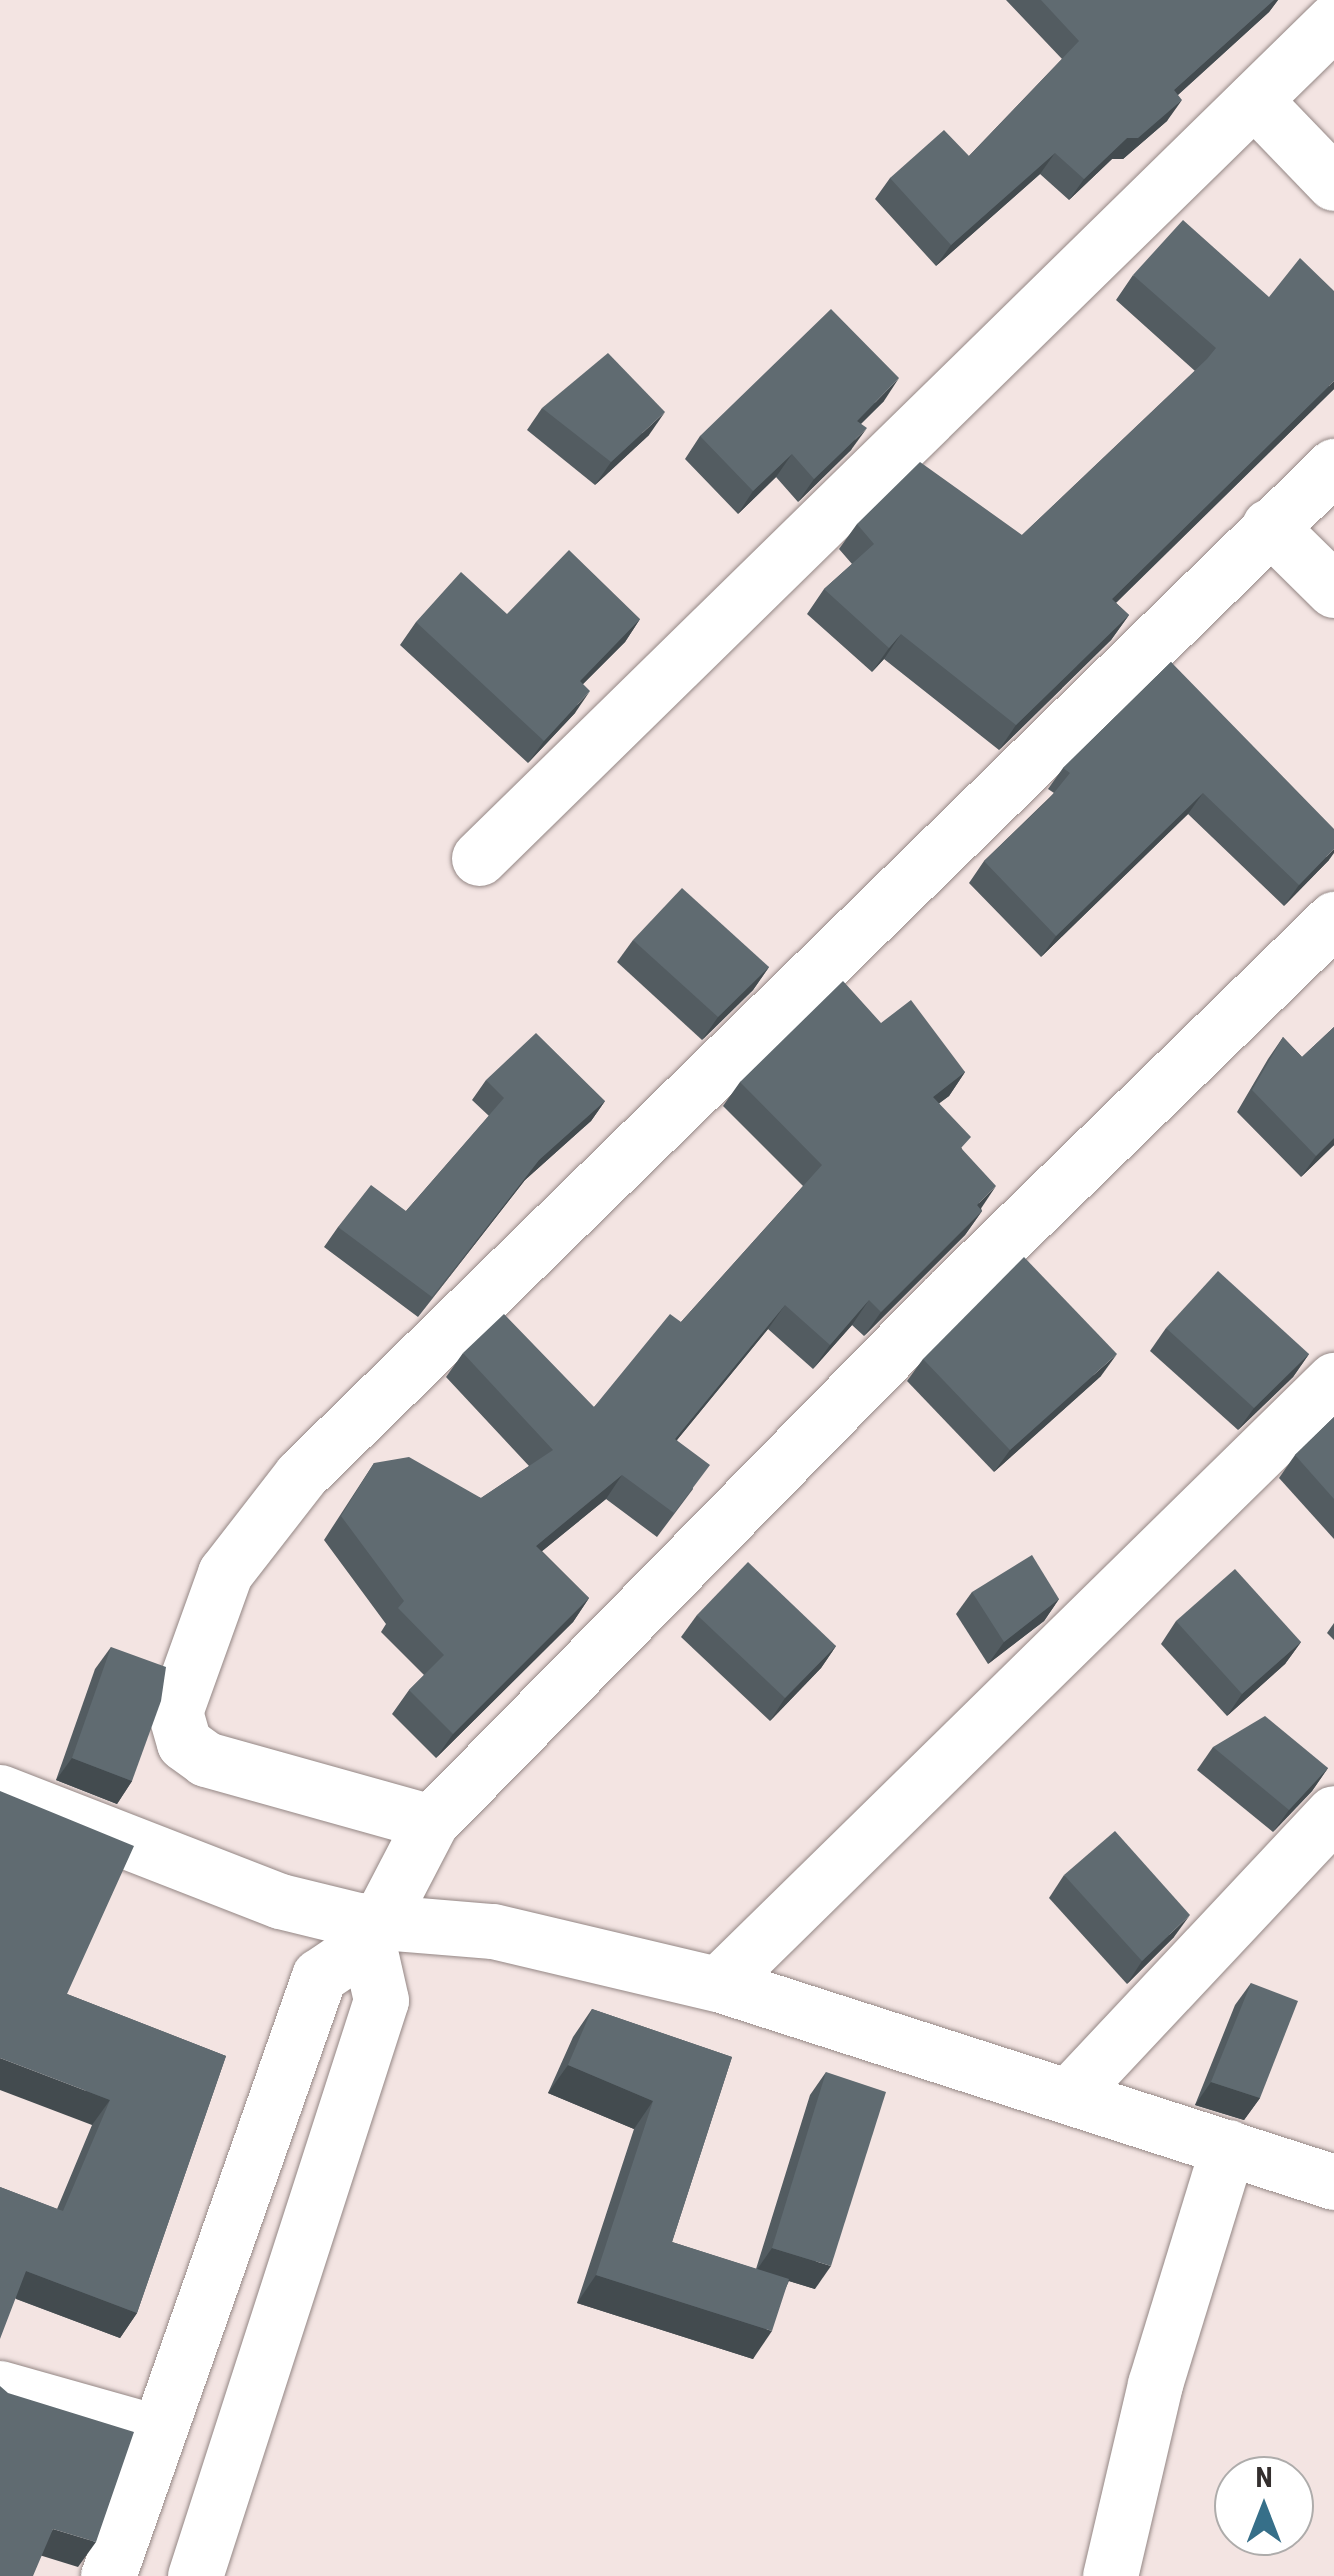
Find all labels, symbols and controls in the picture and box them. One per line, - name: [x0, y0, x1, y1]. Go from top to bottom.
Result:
- north arrow: [1214, 2456, 1314, 2556]
- text: N: [1255, 2461, 1273, 2494]

